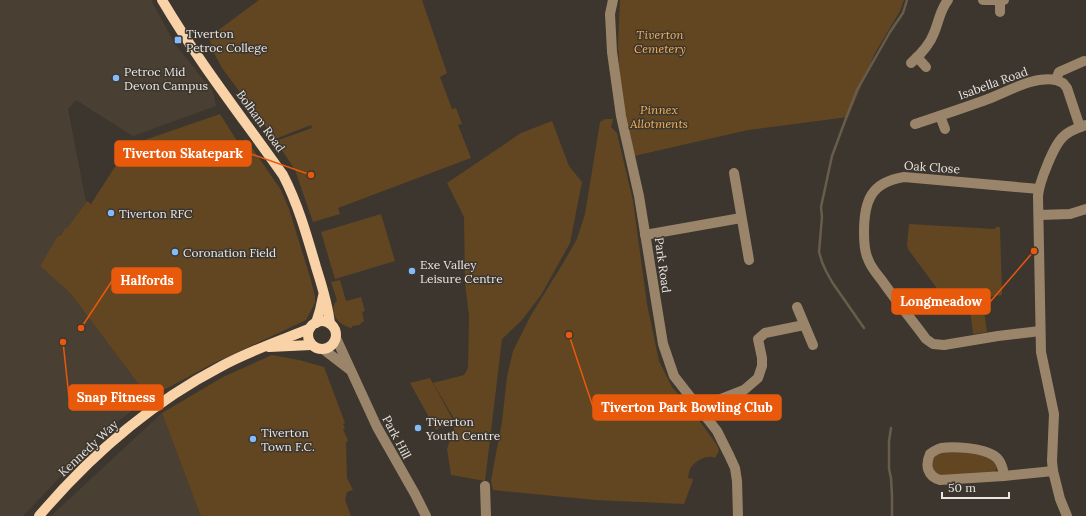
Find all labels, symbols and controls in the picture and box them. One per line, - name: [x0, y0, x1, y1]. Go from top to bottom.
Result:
- place label: Tiverton Petroc College: [186, 26, 268, 55]
- park label: Tiverton Cemetery: [634, 27, 686, 56]
- marker: Tiverton Petroc College: [173, 35, 183, 45]
- street label: Isabella Road: [956, 63, 1030, 103]
- place label: Petroc Mid Devon Campus: [124, 64, 208, 93]
- marker: Petroc Mid Devon Campus: [111, 73, 121, 83]
- street label: Bolham Road: [234, 87, 288, 155]
- park label: Pinnex Allotments: [629, 102, 688, 131]
- callout: Tiverton Skatepark: [115, 141, 251, 166]
- text: Tiverton Skatepark: [123, 145, 243, 162]
- street label: Oak Close: [904, 158, 961, 176]
- place label: Tiverton RFC: [119, 206, 193, 221]
- marker: Tiverton RFC: [106, 208, 116, 218]
- street label: Park Road: [652, 236, 674, 294]
- place label: Coronation Field: [183, 245, 276, 260]
- marker: Coronation Field: [170, 247, 180, 257]
- place label: Exe Valley Leisure Centre: [420, 257, 503, 286]
- marker: Exe Valley Leisure Centre: [407, 266, 417, 276]
- callout: Halfords: [112, 268, 181, 293]
- text: Halfords: [120, 272, 174, 289]
- callout: Longmeadow: [892, 289, 990, 314]
- text: Longmeadow: [900, 293, 982, 310]
- callout: Snap Fitness: [69, 385, 163, 410]
- text: Snap Fitness: [77, 389, 155, 406]
- callout: Tiverton Park Bowling Club: [593, 395, 781, 420]
- text: Tiverton Park Bowling Club: [601, 399, 773, 416]
- street label: Park Hill: [379, 413, 415, 461]
- place label: Tiverton Youth Centre: [425, 414, 501, 443]
- street label: Kennedy Way: [55, 416, 121, 479]
- marker: Tiverton Youth Centre: [413, 423, 423, 433]
- place label: Tiverton Town F.C.: [261, 425, 315, 454]
- marker: Tiverton Town F.C.: [248, 434, 258, 444]
- scale bar: [942, 474, 1009, 500]
- text: 50 m: [948, 480, 976, 495]

